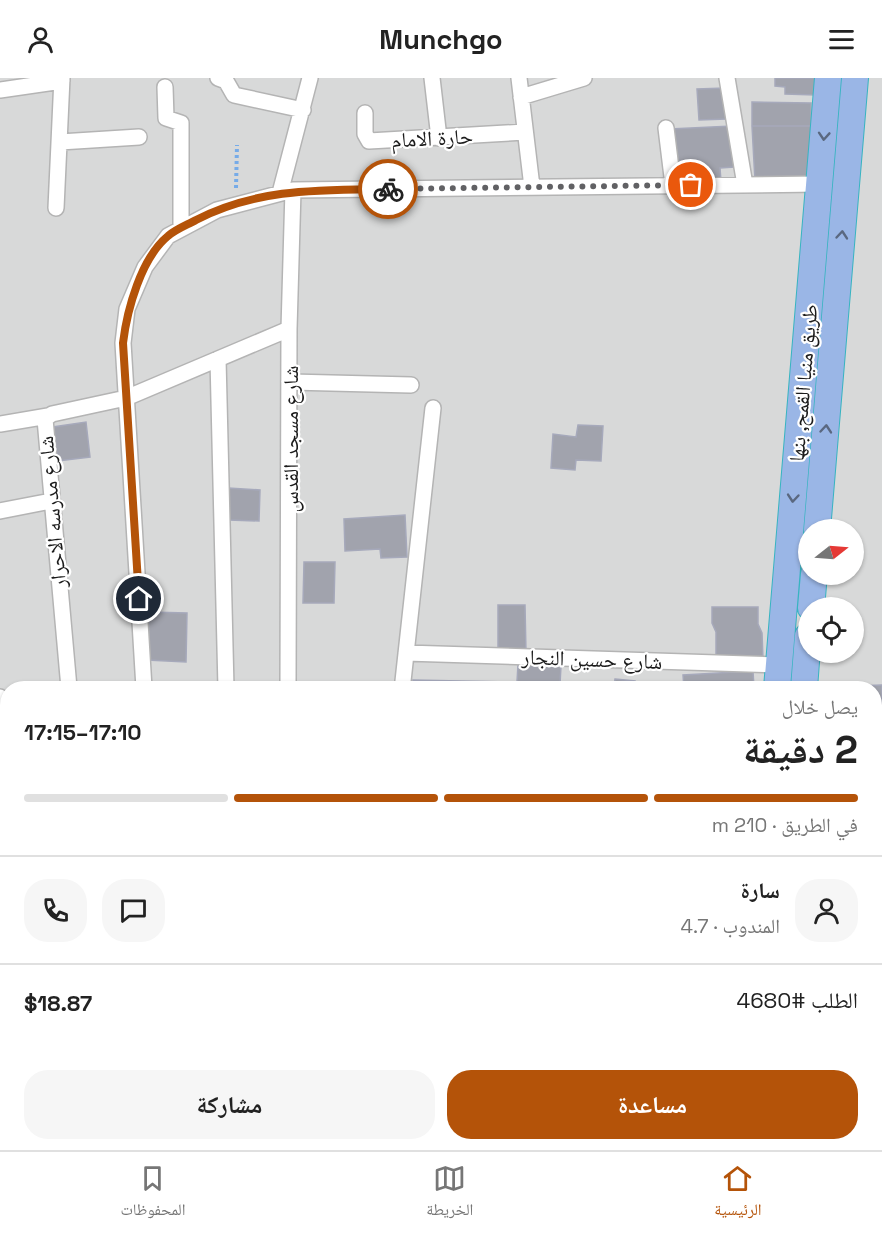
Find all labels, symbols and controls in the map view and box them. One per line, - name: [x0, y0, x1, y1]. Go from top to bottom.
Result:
- text: Munchgo: [379, 22, 503, 57]
- icon: person: [24, 23, 57, 56]
- icon: menu: [825, 23, 858, 56]
- street label: حارة الامام: [390, 122, 474, 155]
- one-way arrow: [817, 132, 830, 141]
- courier: [358, 159, 418, 219]
- pin: [665, 159, 716, 210]
- icon: bag: [674, 168, 707, 201]
- icon: bike: [372, 173, 405, 206]
- one-way arrow: [835, 231, 848, 240]
- street label: طريق منيا القمح, بنها: [783, 303, 823, 463]
- street label: شارع مسجد القدس: [277, 366, 304, 512]
- one-way arrow: [819, 425, 832, 434]
- street label: شارع مدرسه الاحرار: [32, 435, 72, 590]
- one-way arrow: [787, 493, 800, 503]
- north arrow: [798, 519, 864, 585]
- map controls: [798, 519, 864, 663]
- pin: [113, 573, 164, 624]
- icon: home: [122, 582, 155, 615]
- button: locate: [798, 597, 864, 663]
- street label: شارع حسين النجار: [520, 643, 663, 675]
- text: يصل خلال: [782, 694, 858, 720]
- text: 17:10–17:15: [24, 718, 142, 746]
- text: 2 دقيقة: [743, 725, 858, 774]
- text: في الطريق · 210 m: [712, 812, 858, 838]
- text: سارة: [741, 876, 780, 904]
- button: phone: [24, 879, 87, 942]
- button: chat: [102, 879, 165, 942]
- button: person: [795, 879, 858, 942]
- text: المندوب · 4.7: [680, 913, 780, 939]
- text: الطلب #4680: [736, 986, 858, 1014]
- text: $18.87: [24, 989, 92, 1017]
- button: مشاركة: [24, 1070, 435, 1139]
- button: مساعدة: [447, 1070, 858, 1139]
- tab: المحفوظات: [120, 1162, 186, 1225]
- tab: الخريطة: [426, 1162, 473, 1225]
- tab: الرئيسية: [714, 1162, 762, 1225]

